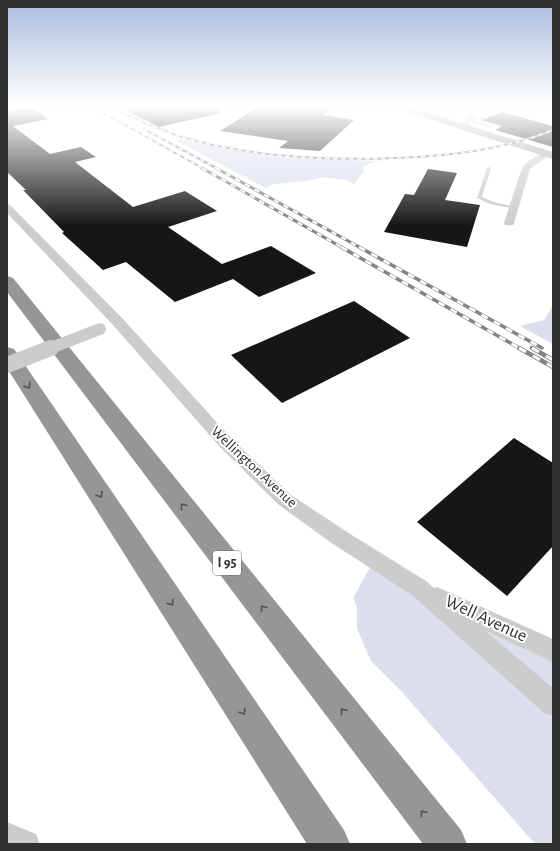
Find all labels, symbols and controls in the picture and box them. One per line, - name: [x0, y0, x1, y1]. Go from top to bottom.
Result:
- one-way arrow: [24, 382, 31, 389]
- street label: Wellington Avenue: [208, 424, 300, 511]
- one-way arrow: [95, 490, 102, 497]
- one-way arrow: [181, 504, 188, 511]
- road number: I 95: [213, 551, 241, 575]
- street label: Well Avenue: [442, 592, 530, 646]
- one-way arrow: [167, 599, 174, 606]
- one-way arrow: [261, 606, 268, 613]
- one-way arrow: [238, 708, 246, 715]
- one-way arrow: [341, 708, 348, 715]
- one-way arrow: [421, 811, 428, 818]

